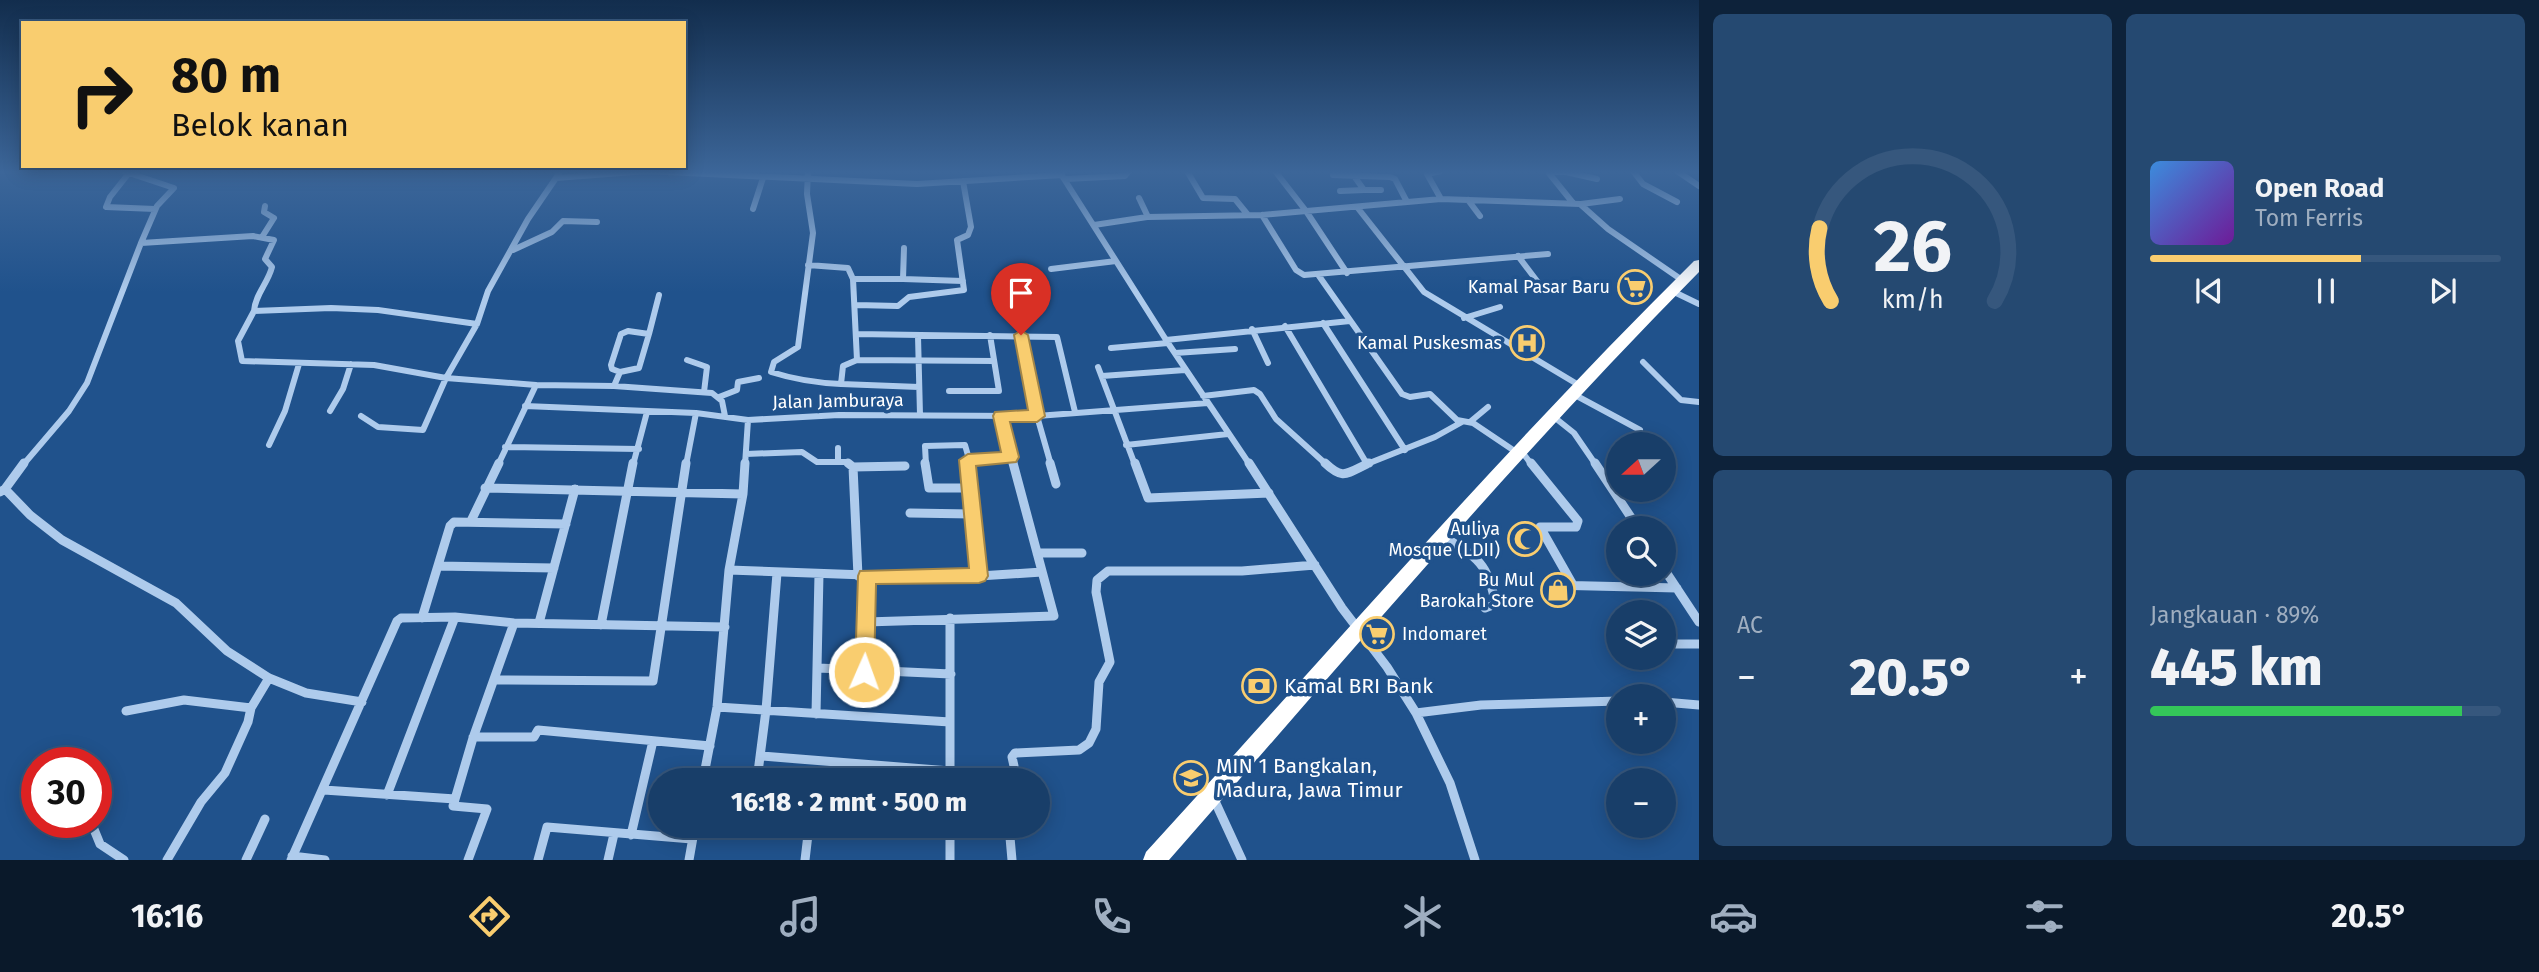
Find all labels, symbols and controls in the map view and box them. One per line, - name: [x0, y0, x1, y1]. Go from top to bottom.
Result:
- text: 80 m: [171, 46, 281, 105]
- icon: right: [56, 49, 147, 140]
- text: Belok kanan: [171, 106, 349, 144]
- text: Open Road: [2255, 173, 2384, 204]
- text: 26: [1873, 204, 1952, 291]
- text: Tom Ferris: [2255, 204, 2363, 232]
- pin: [991, 263, 1051, 335]
- supermarket icon: Kamal Pasar Baru: [1616, 268, 1654, 306]
- icon: previous: [2190, 272, 2228, 310]
- icon: pause: [2307, 272, 2345, 310]
- icon: next: [2424, 272, 2462, 310]
- icon: arrive: [1002, 274, 1040, 312]
- place label: Kamal Pasar Baru: [1468, 276, 1610, 298]
- text: km/h: [1882, 285, 1943, 315]
- hospital icon: Kamal Puskesmas: [1508, 324, 1546, 362]
- place label: Kamal Puskesmas: [1357, 332, 1502, 354]
- street label: Jalan Jamburaya: [772, 389, 904, 413]
- north arrow: [1606, 432, 1676, 502]
- map controls: [1606, 432, 1676, 838]
- button: search: [1606, 516, 1676, 586]
- place label: Auliya Mosque (LDII): [1388, 518, 1500, 561]
- mosque icon: Auliya Mosque (LDII): [1506, 520, 1544, 558]
- place label: Bu Mul Barokah Store: [1420, 569, 1534, 612]
- shop icon: Bu Mul Barokah Store: [1539, 571, 1577, 609]
- button: layers: [1606, 600, 1676, 670]
- text: Jangkauan · 89%: [2150, 601, 2319, 629]
- text: AC: [1737, 611, 1763, 639]
- supermarket icon: Indomaret: [1358, 615, 1396, 653]
- place label: Indomaret: [1402, 623, 1488, 645]
- position arrow: [827, 635, 901, 709]
- text: 445 km: [2150, 636, 2323, 699]
- text: 20.5°: [1850, 646, 1976, 709]
- text: −: [1737, 654, 1756, 700]
- text: +: [2069, 654, 2088, 700]
- bank icon: Kamal BRI Bank: [1240, 667, 1278, 705]
- place label: Kamal BRI Bank: [1284, 673, 1433, 699]
- button: +: [1606, 684, 1676, 754]
- speed limit sign: 30: [21, 747, 112, 838]
- place label: MIN 1 Bangkalan, Madura, Jawa Timur: [1216, 753, 1403, 803]
- school or university icon: MIN 1 Bangkalan, Madura, Jawa Timur: [1172, 759, 1210, 797]
- button: −: [1606, 768, 1676, 838]
- text: 16:18 · 2 mnt · 500 m: [731, 787, 967, 818]
- icon: directions: [465, 892, 514, 941]
- icon: music: [776, 892, 825, 941]
- icon: phone: [1087, 892, 1136, 941]
- icon: climate: [1398, 892, 1447, 941]
- icon: car: [1709, 892, 1758, 941]
- icon: filters: [2020, 892, 2069, 941]
- text: 16:16: [131, 897, 203, 935]
- text: 20.5°: [2331, 897, 2408, 935]

